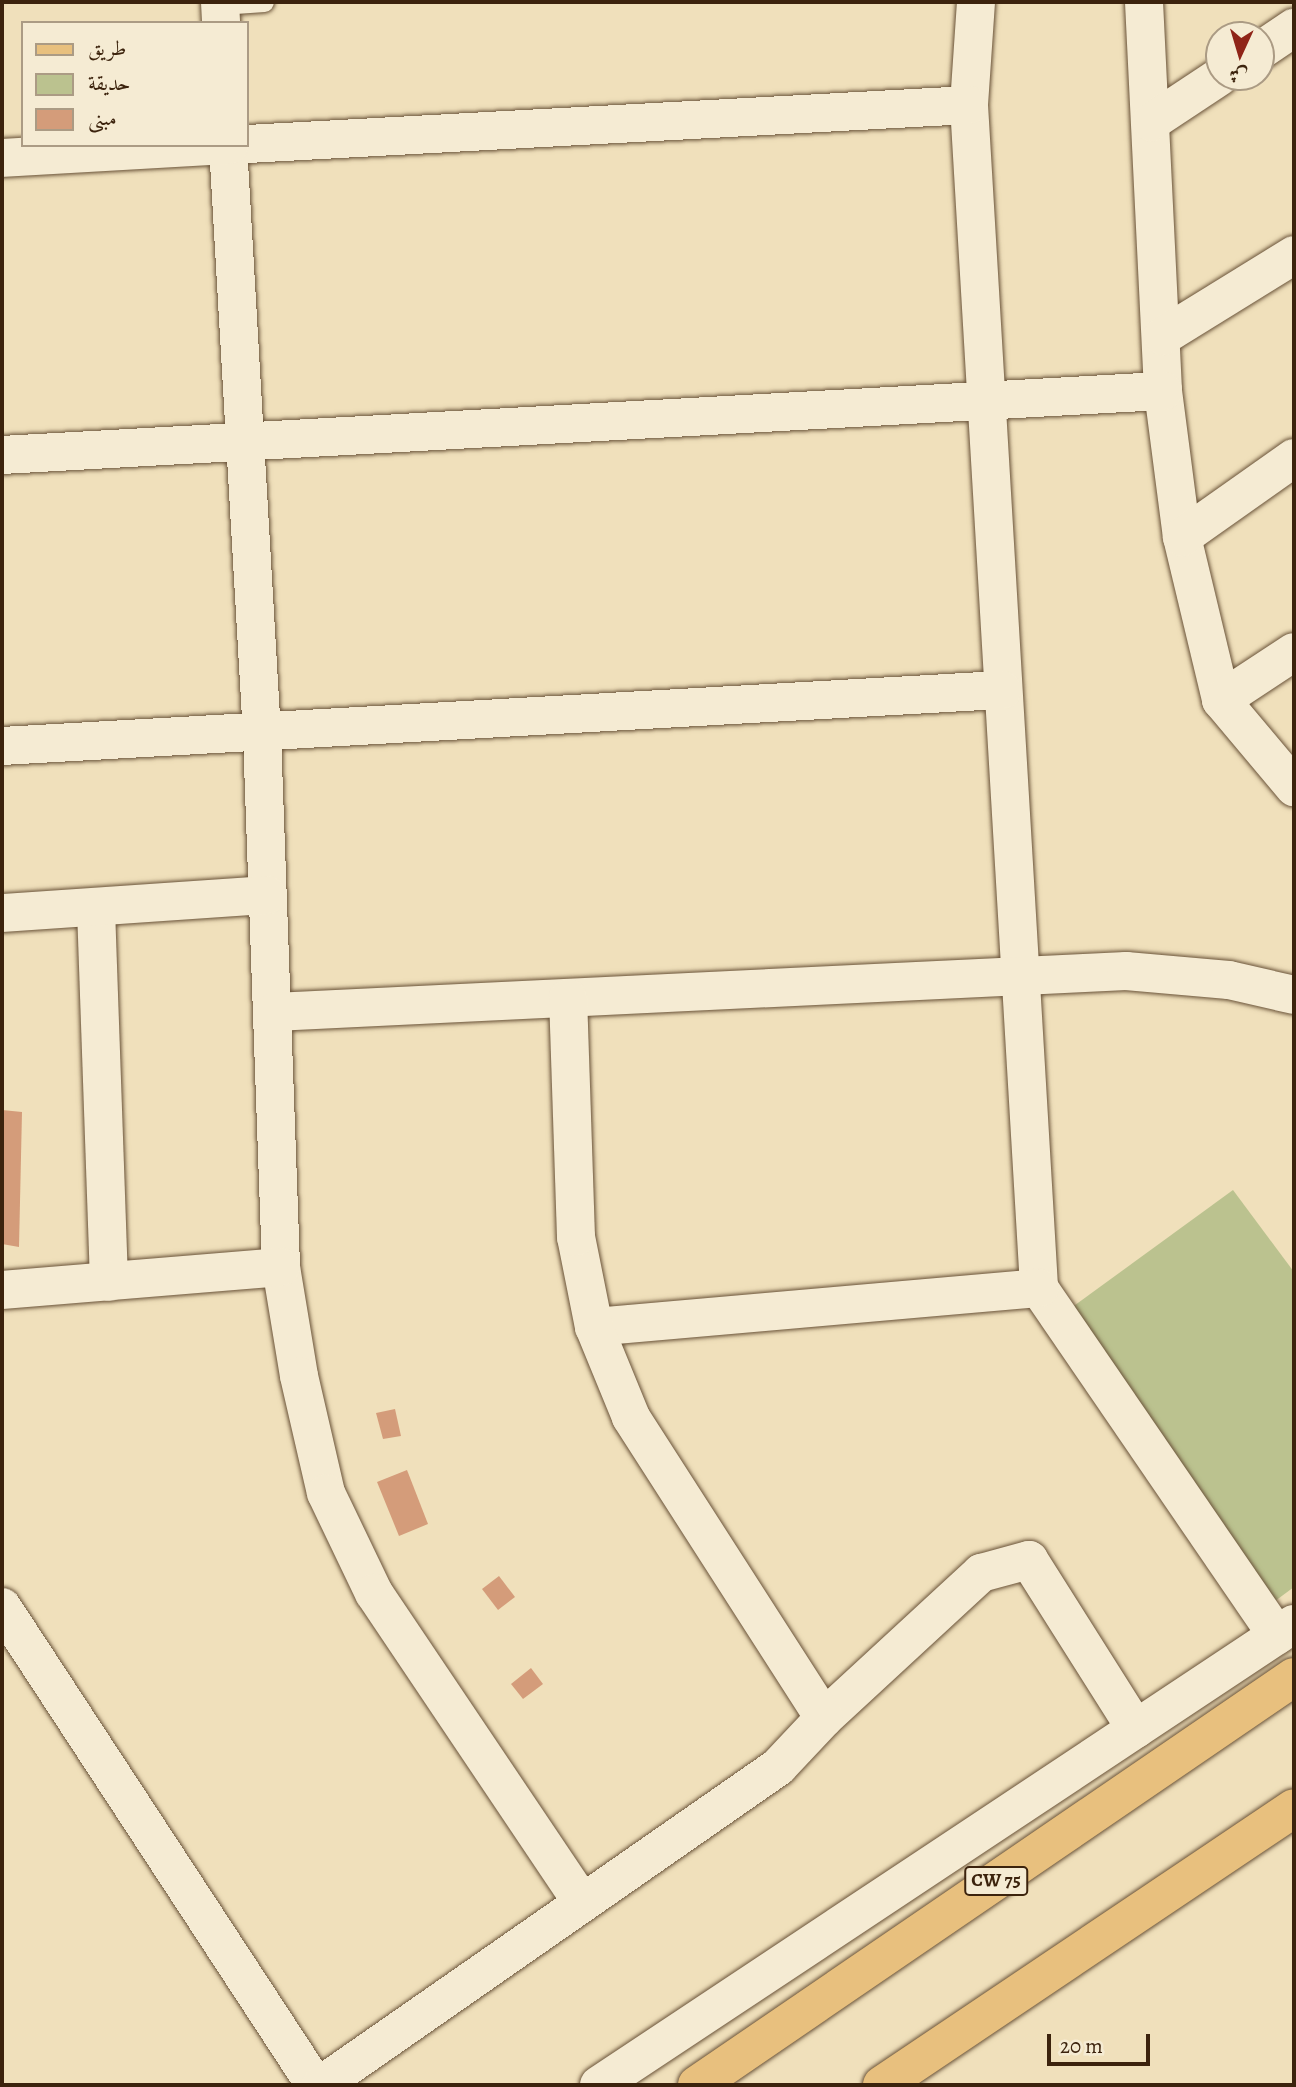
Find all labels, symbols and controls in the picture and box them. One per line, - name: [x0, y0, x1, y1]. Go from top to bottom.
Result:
- legend: [21, 21, 248, 147]
- north arrow: [1205, 21, 1275, 91]
- text: طريق: [88, 34, 126, 62]
- text: ش: [1228, 61, 1249, 89]
- text: حديقة: [88, 69, 131, 97]
- text: مبنى: [88, 104, 117, 132]
- road number: CW 75: [963, 1866, 1029, 1896]
- scale bar: [1051, 2021, 1154, 2064]
- text: 20 m: [1060, 2032, 1103, 2060]

